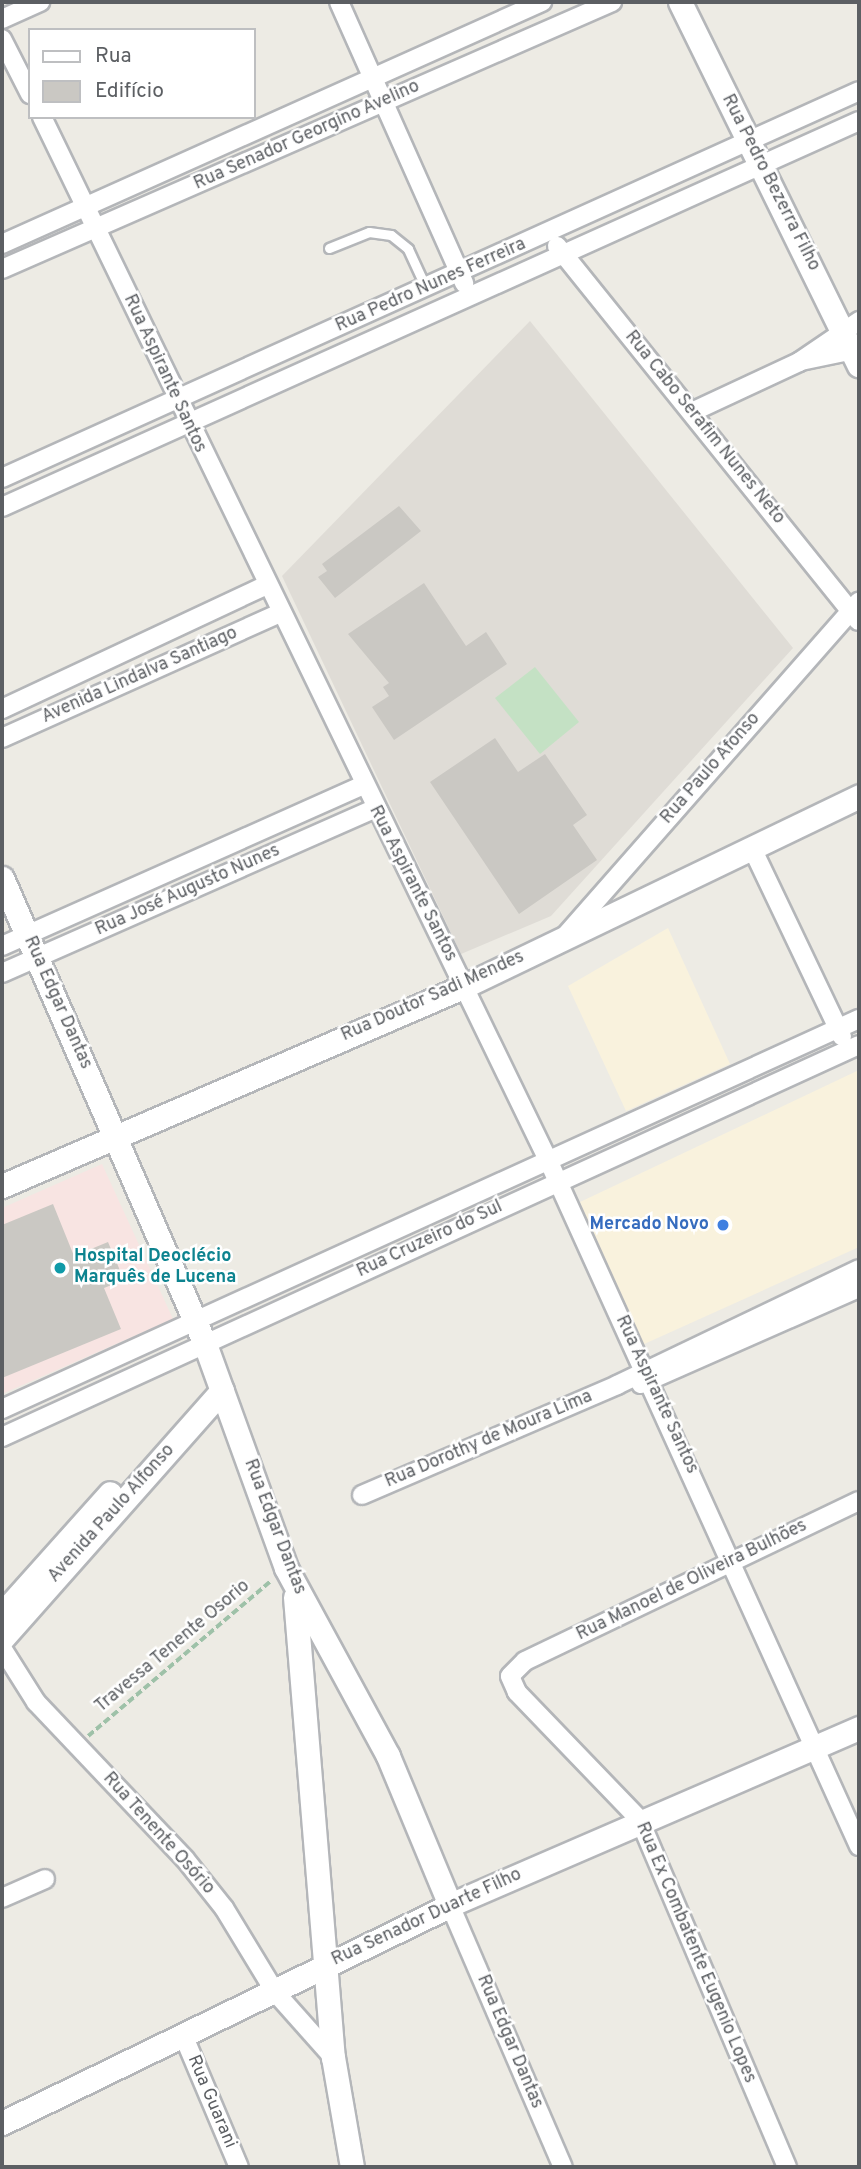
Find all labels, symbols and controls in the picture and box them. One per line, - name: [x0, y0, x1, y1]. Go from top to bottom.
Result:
- legend: [28, 28, 256, 119]
- text: Rua: [95, 43, 132, 70]
- street label: Rua Senador Georgino Avelino: [191, 76, 423, 196]
- text: Edifício: [95, 78, 164, 105]
- street label: Rua Pedro Bezerra Filho: [716, 91, 824, 275]
- street label: Rua Pedro Nunes Ferreira: [333, 234, 529, 338]
- street label: Rua Aspirante Santos: [118, 291, 210, 457]
- street label: Rua Cabo Serafim Nunes Neto: [619, 327, 789, 529]
- street label: Avenida Lindalva Santiago: [39, 623, 241, 729]
- street label: Rua Paulo Afonso: [657, 709, 765, 829]
- street label: Rua Aspirante Santos: [363, 802, 461, 966]
- street label: Rua José Augusto Nunes: [92, 840, 284, 942]
- street label: Rua Edgar Dantas: [18, 933, 96, 1073]
- street label: Rua Doutor Sadi Mendes: [338, 947, 528, 1047]
- street label: Rua Cruzeiro do Sul: [354, 1197, 506, 1283]
- place label: Mercado Novo: [590, 1214, 709, 1236]
- marker: Mercado Novo: [715, 1217, 731, 1233]
- place label: Hospital Deoclécio Marquês de Lucena: [74, 1247, 236, 1290]
- marker: Hospital Deoclécio Marquês de Lucena: [52, 1260, 68, 1276]
- street label: Rua Aspirante Santos: [610, 1312, 702, 1478]
- street label: Rua Dorothy de Moura Lima: [382, 1386, 596, 1494]
- street label: Avenida Paulo Alfonso: [44, 1440, 180, 1588]
- street label: Rua Edgar Dantas: [238, 1456, 310, 1598]
- street label: Rua Manoel de Oliveira Bulhões: [573, 1516, 811, 1646]
- street label: Travessa Tenente Osorio: [91, 1576, 255, 1718]
- street label: Rua Tenente Osório: [97, 1768, 219, 1900]
- street label: Rua Ex Combatente Eugenio Lopes: [630, 1819, 760, 2087]
- street label: Rua Senador Duarte Filho: [329, 1864, 525, 1972]
- street label: Rua Edgar Dantas: [471, 1972, 547, 2112]
- street label: Rua Guarani: [182, 2052, 240, 2152]

